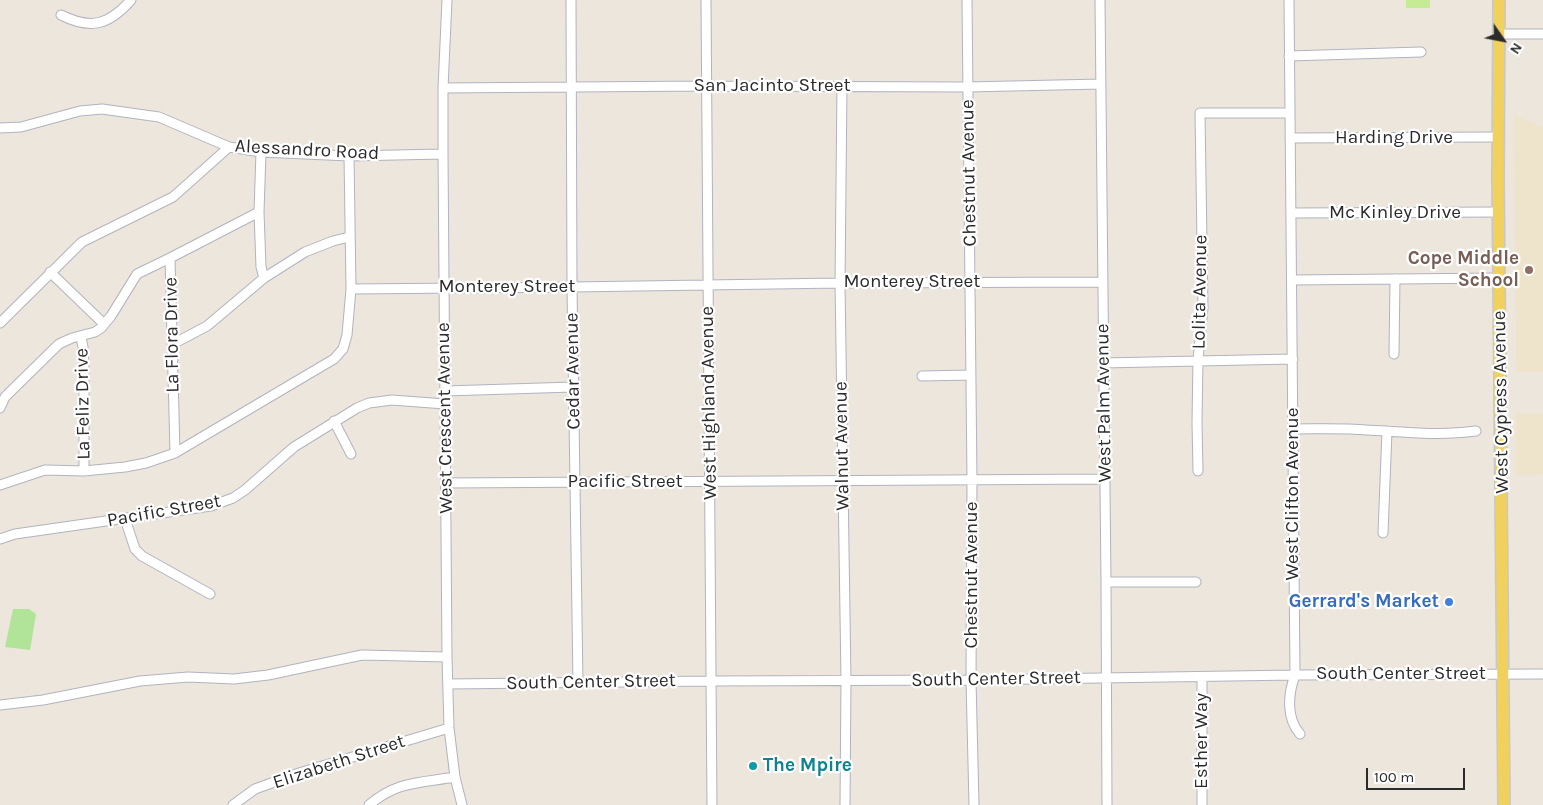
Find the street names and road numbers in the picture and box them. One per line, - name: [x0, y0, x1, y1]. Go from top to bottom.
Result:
- street label: San Jacinto Street: [693, 75, 851, 97]
- street label: Chestnut Avenue: [956, 99, 982, 247]
- street label: Harding Drive: [1335, 127, 1453, 149]
- street label: Alessandro Road: [234, 135, 380, 165]
- street label: Mc Kinley Drive: [1329, 202, 1461, 224]
- street label: Lolita Avenue: [1188, 234, 1212, 350]
- street label: Monterey Street: [844, 271, 980, 293]
- street label: Monterey Street: [439, 276, 575, 298]
- street label: La Flora Drive: [160, 277, 184, 393]
- street label: West Highland Avenue: [696, 306, 722, 500]
- street label: West Cypress Avenue: [1488, 310, 1514, 494]
- street label: Cedar Avenue: [561, 312, 585, 430]
- street label: West Crescent Avenue: [432, 322, 458, 514]
- street label: West Palm Avenue: [1091, 323, 1117, 483]
- street label: La Feliz Drive: [71, 348, 95, 460]
- street label: Walnut Avenue: [829, 381, 855, 511]
- street label: West Clifton Avenue: [1282, 408, 1304, 580]
- street label: Pacific Street: [567, 471, 683, 493]
- street label: Pacific Street: [105, 490, 223, 532]
- street label: Chestnut Avenue: [961, 501, 983, 649]
- street label: South Center Street: [1316, 663, 1486, 685]
- street label: South Center Street: [911, 666, 1081, 692]
- street label: South Center Street: [506, 669, 676, 695]
- street label: Esther Way: [1191, 693, 1213, 789]
- street label: Elizabeth Street: [270, 730, 408, 794]

